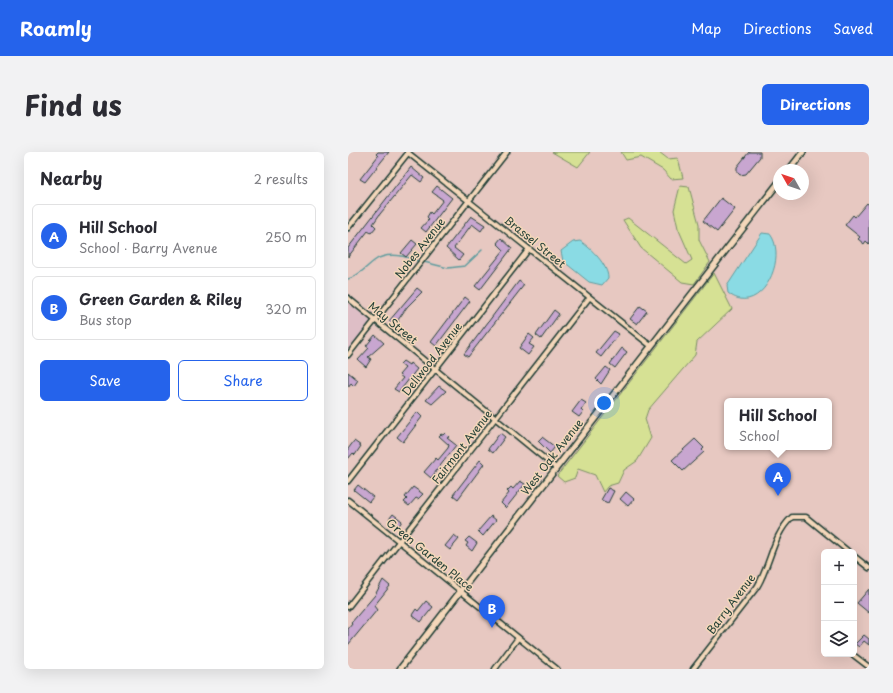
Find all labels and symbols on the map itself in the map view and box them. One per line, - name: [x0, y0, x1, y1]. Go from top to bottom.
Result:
- north arrow: [773, 164, 809, 200]
- street label: Brassel Street: [501, 212, 570, 272]
- street label: Nobes Avenue: [390, 214, 449, 282]
- street label: May Street: [365, 297, 422, 348]
- street label: Dellwood Avenue: [397, 318, 466, 399]
- your location: [594, 393, 614, 413]
- street label: Fairmont Avenue: [427, 406, 496, 487]
- street label: West Oak Avenue: [516, 415, 587, 498]
- pin: A: [765, 463, 791, 496]
- street label: Green Garden Place: [383, 514, 478, 595]
- street label: Barry Avenue: [702, 570, 759, 637]
- pin: B: [479, 595, 505, 628]

